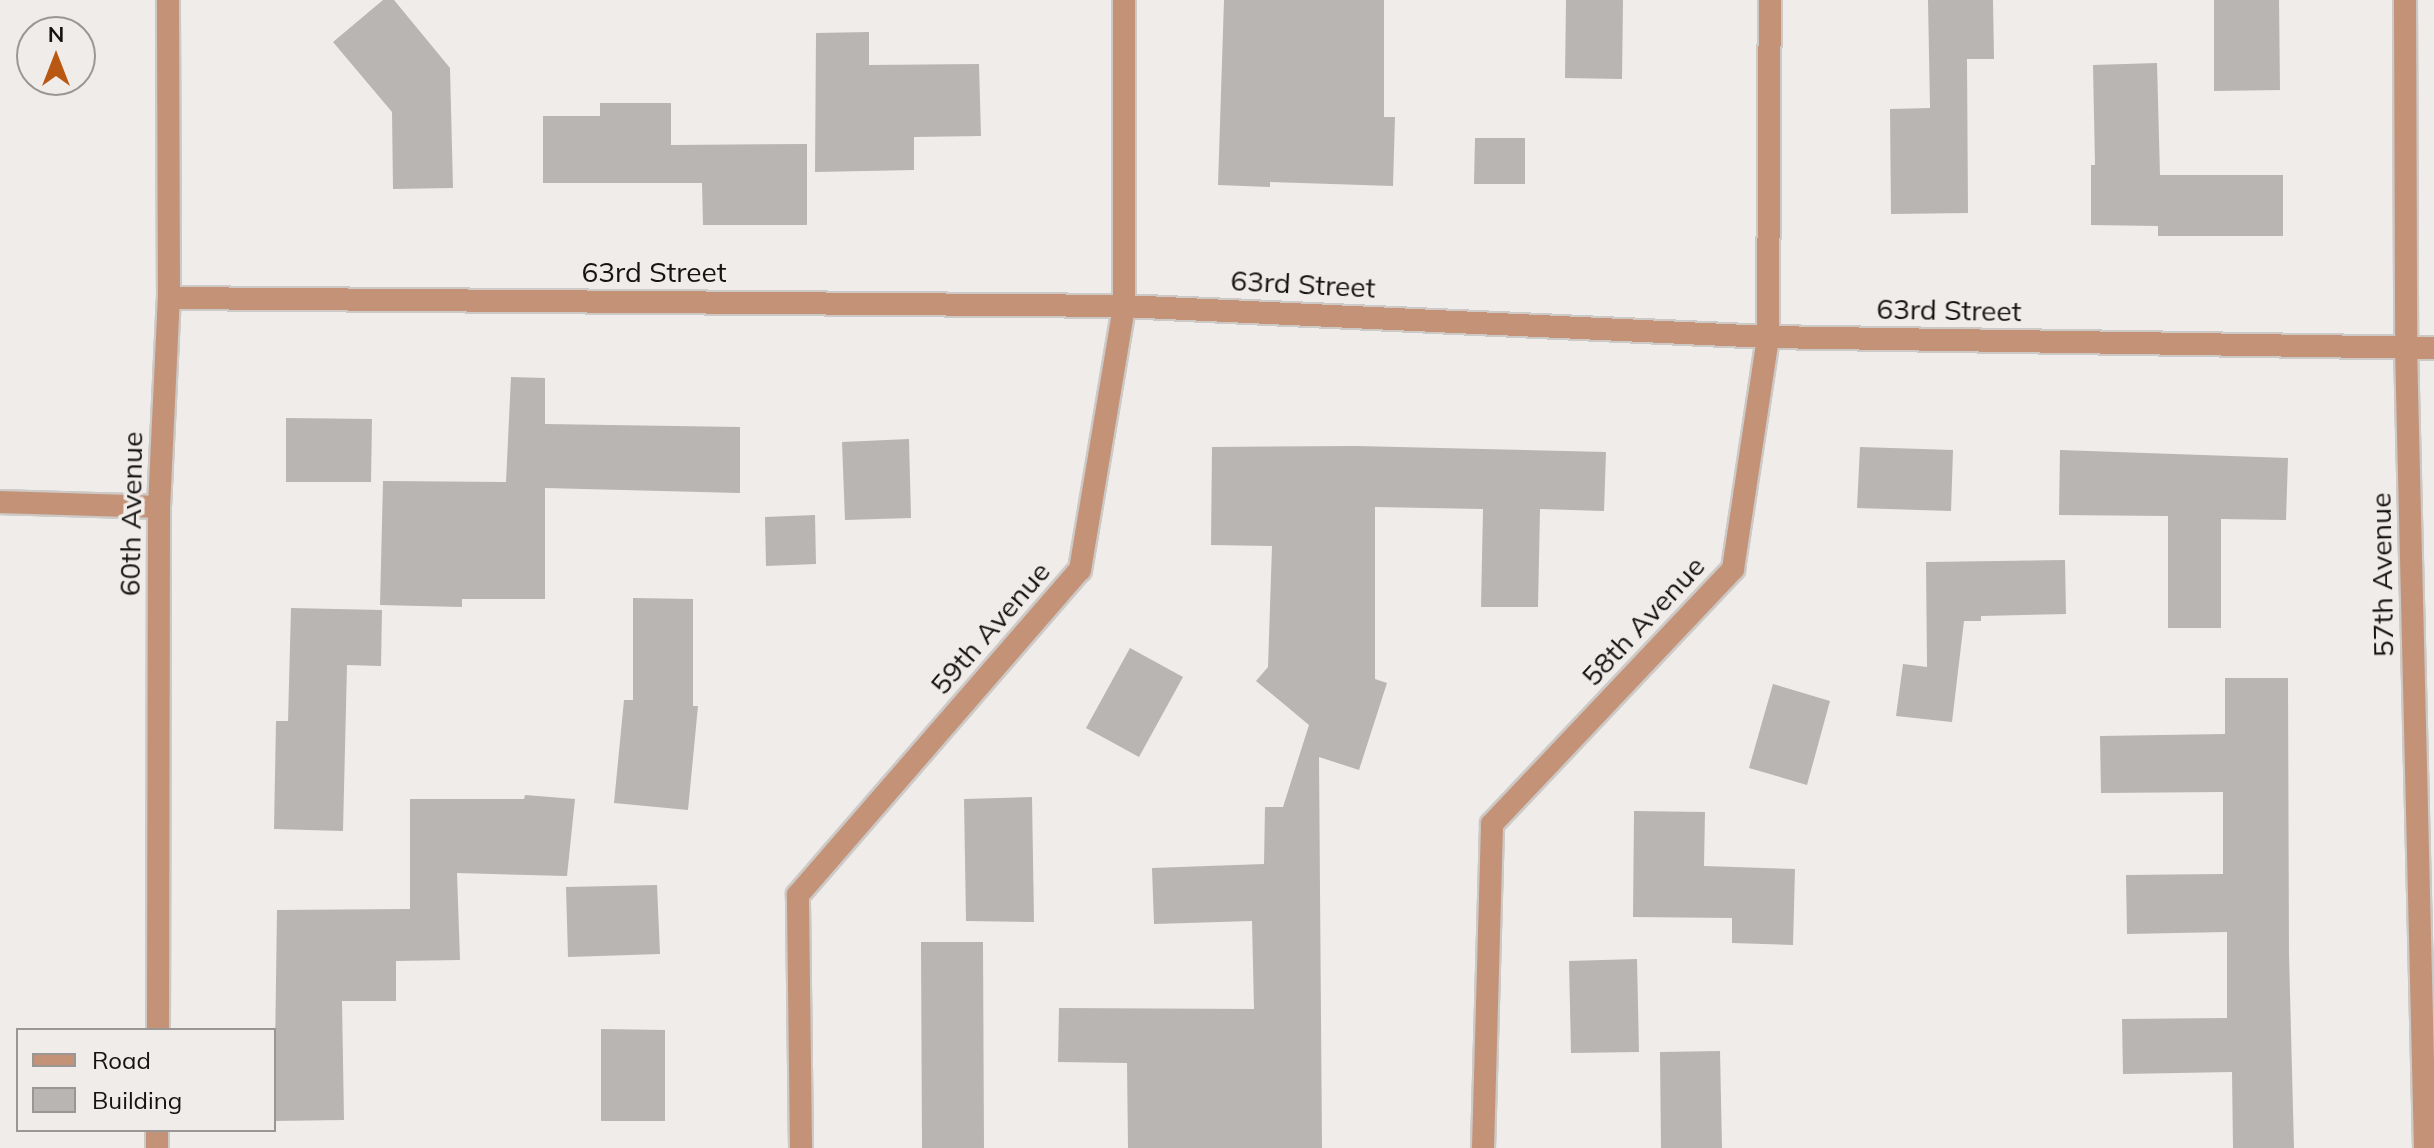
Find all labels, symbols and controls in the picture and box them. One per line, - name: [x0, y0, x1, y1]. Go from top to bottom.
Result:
- north arrow: [16, 16, 96, 96]
- text: N: [48, 20, 64, 48]
- street label: 63rd Street: [581, 255, 727, 289]
- street label: 63rd Street: [1230, 263, 1376, 305]
- street label: 63rd Street: [1876, 292, 2022, 328]
- street label: 60th Avenue: [113, 431, 149, 597]
- street label: 57th Avenue: [2364, 492, 2400, 658]
- street label: 58th Avenue: [1575, 549, 1711, 693]
- street label: 59th Avenue: [923, 555, 1057, 701]
- legend: [16, 1028, 276, 1132]
- text: Road: [92, 1045, 151, 1075]
- text: Building: [92, 1085, 182, 1115]

